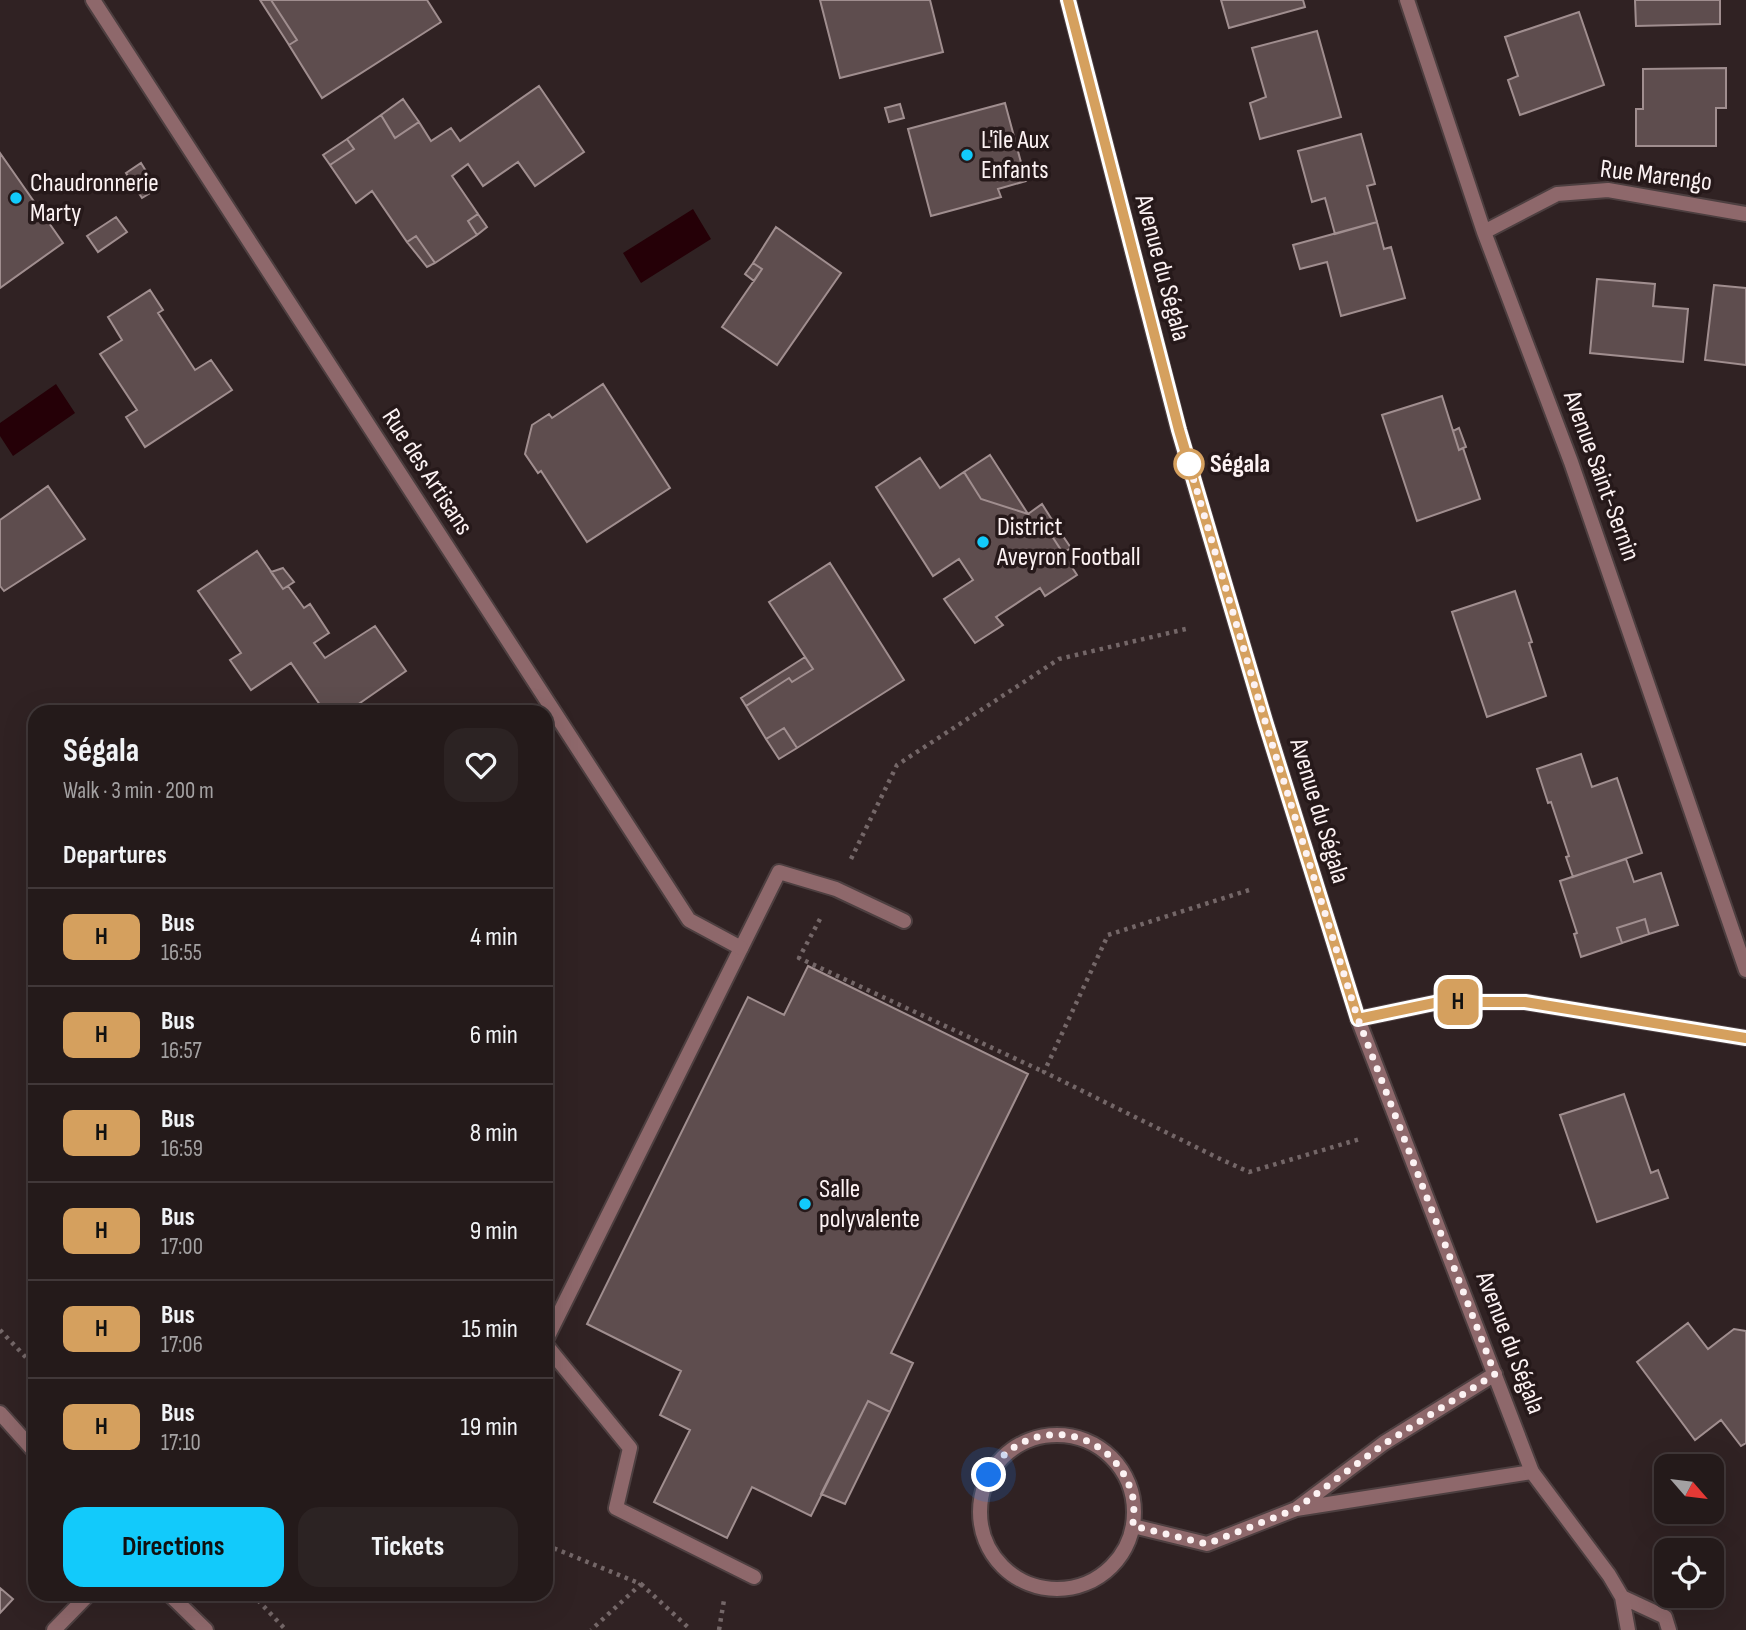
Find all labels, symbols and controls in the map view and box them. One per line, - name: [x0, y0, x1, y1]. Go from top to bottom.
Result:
- place label: L'île Aux Enfants: [981, 125, 1049, 186]
- marker: L'île Aux Enfants: [959, 147, 975, 163]
- street label: Rue Marengo: [1598, 154, 1714, 198]
- place label: Chaudronnerie Marty: [30, 168, 159, 229]
- marker: Chaudronnerie Marty: [8, 190, 24, 206]
- street label: Avenue du Ségala: [1127, 191, 1196, 344]
- street label: Avenue Saint-Sernin: [1556, 386, 1646, 565]
- street label: Rue des Artisans: [375, 403, 479, 541]
- marker: Ségala: [1174, 449, 1204, 479]
- place label: Ségala: [1210, 449, 1270, 480]
- place label: District Aveyron Football: [996, 512, 1141, 573]
- marker: District Aveyron Football: [975, 534, 991, 550]
- button: heart: [444, 728, 518, 802]
- text: Ségala: [63, 731, 139, 771]
- street label: Avenue du Ségala: [1282, 734, 1356, 887]
- text: Walk · 3 min · 200 m: [63, 777, 214, 805]
- text: Departures: [63, 840, 167, 871]
- text: Bus: [161, 908, 195, 939]
- text: H: [95, 922, 108, 951]
- text: 4 min: [470, 922, 518, 953]
- text: 16:55: [161, 939, 202, 967]
- line badge: H: [1435, 979, 1481, 1025]
- text: H: [1452, 987, 1464, 1016]
- text: Bus: [161, 1006, 195, 1037]
- text: H: [95, 1020, 108, 1049]
- text: 6 min: [470, 1020, 518, 1051]
- text: 16:57: [161, 1037, 202, 1065]
- text: Bus: [161, 1104, 195, 1135]
- text: H: [95, 1118, 108, 1147]
- text: 8 min: [470, 1118, 518, 1149]
- text: 16:59: [161, 1135, 203, 1163]
- place label: Salle polyvalente: [819, 1174, 920, 1235]
- marker: Salle polyvalente: [797, 1196, 813, 1212]
- text: Bus: [161, 1202, 195, 1233]
- text: H: [95, 1216, 108, 1245]
- text: 9 min: [470, 1216, 518, 1247]
- text: 17:00: [161, 1233, 203, 1261]
- street label: Avenue du Ségala: [1468, 1266, 1551, 1419]
- text: Bus: [161, 1300, 195, 1331]
- text: H: [95, 1314, 108, 1343]
- text: 15 min: [462, 1314, 518, 1345]
- text: 17:06: [161, 1331, 203, 1359]
- text: Bus: [161, 1398, 195, 1429]
- text: H: [95, 1412, 108, 1441]
- text: 19 min: [461, 1412, 518, 1443]
- text: 17:10: [161, 1429, 201, 1457]
- north arrow: [1654, 1454, 1724, 1524]
- map controls: [1654, 1454, 1724, 1608]
- your location: [971, 1457, 1006, 1492]
- button: Directions: [63, 1507, 284, 1587]
- button: Tickets: [298, 1507, 518, 1587]
- button: locate: [1654, 1538, 1724, 1608]

